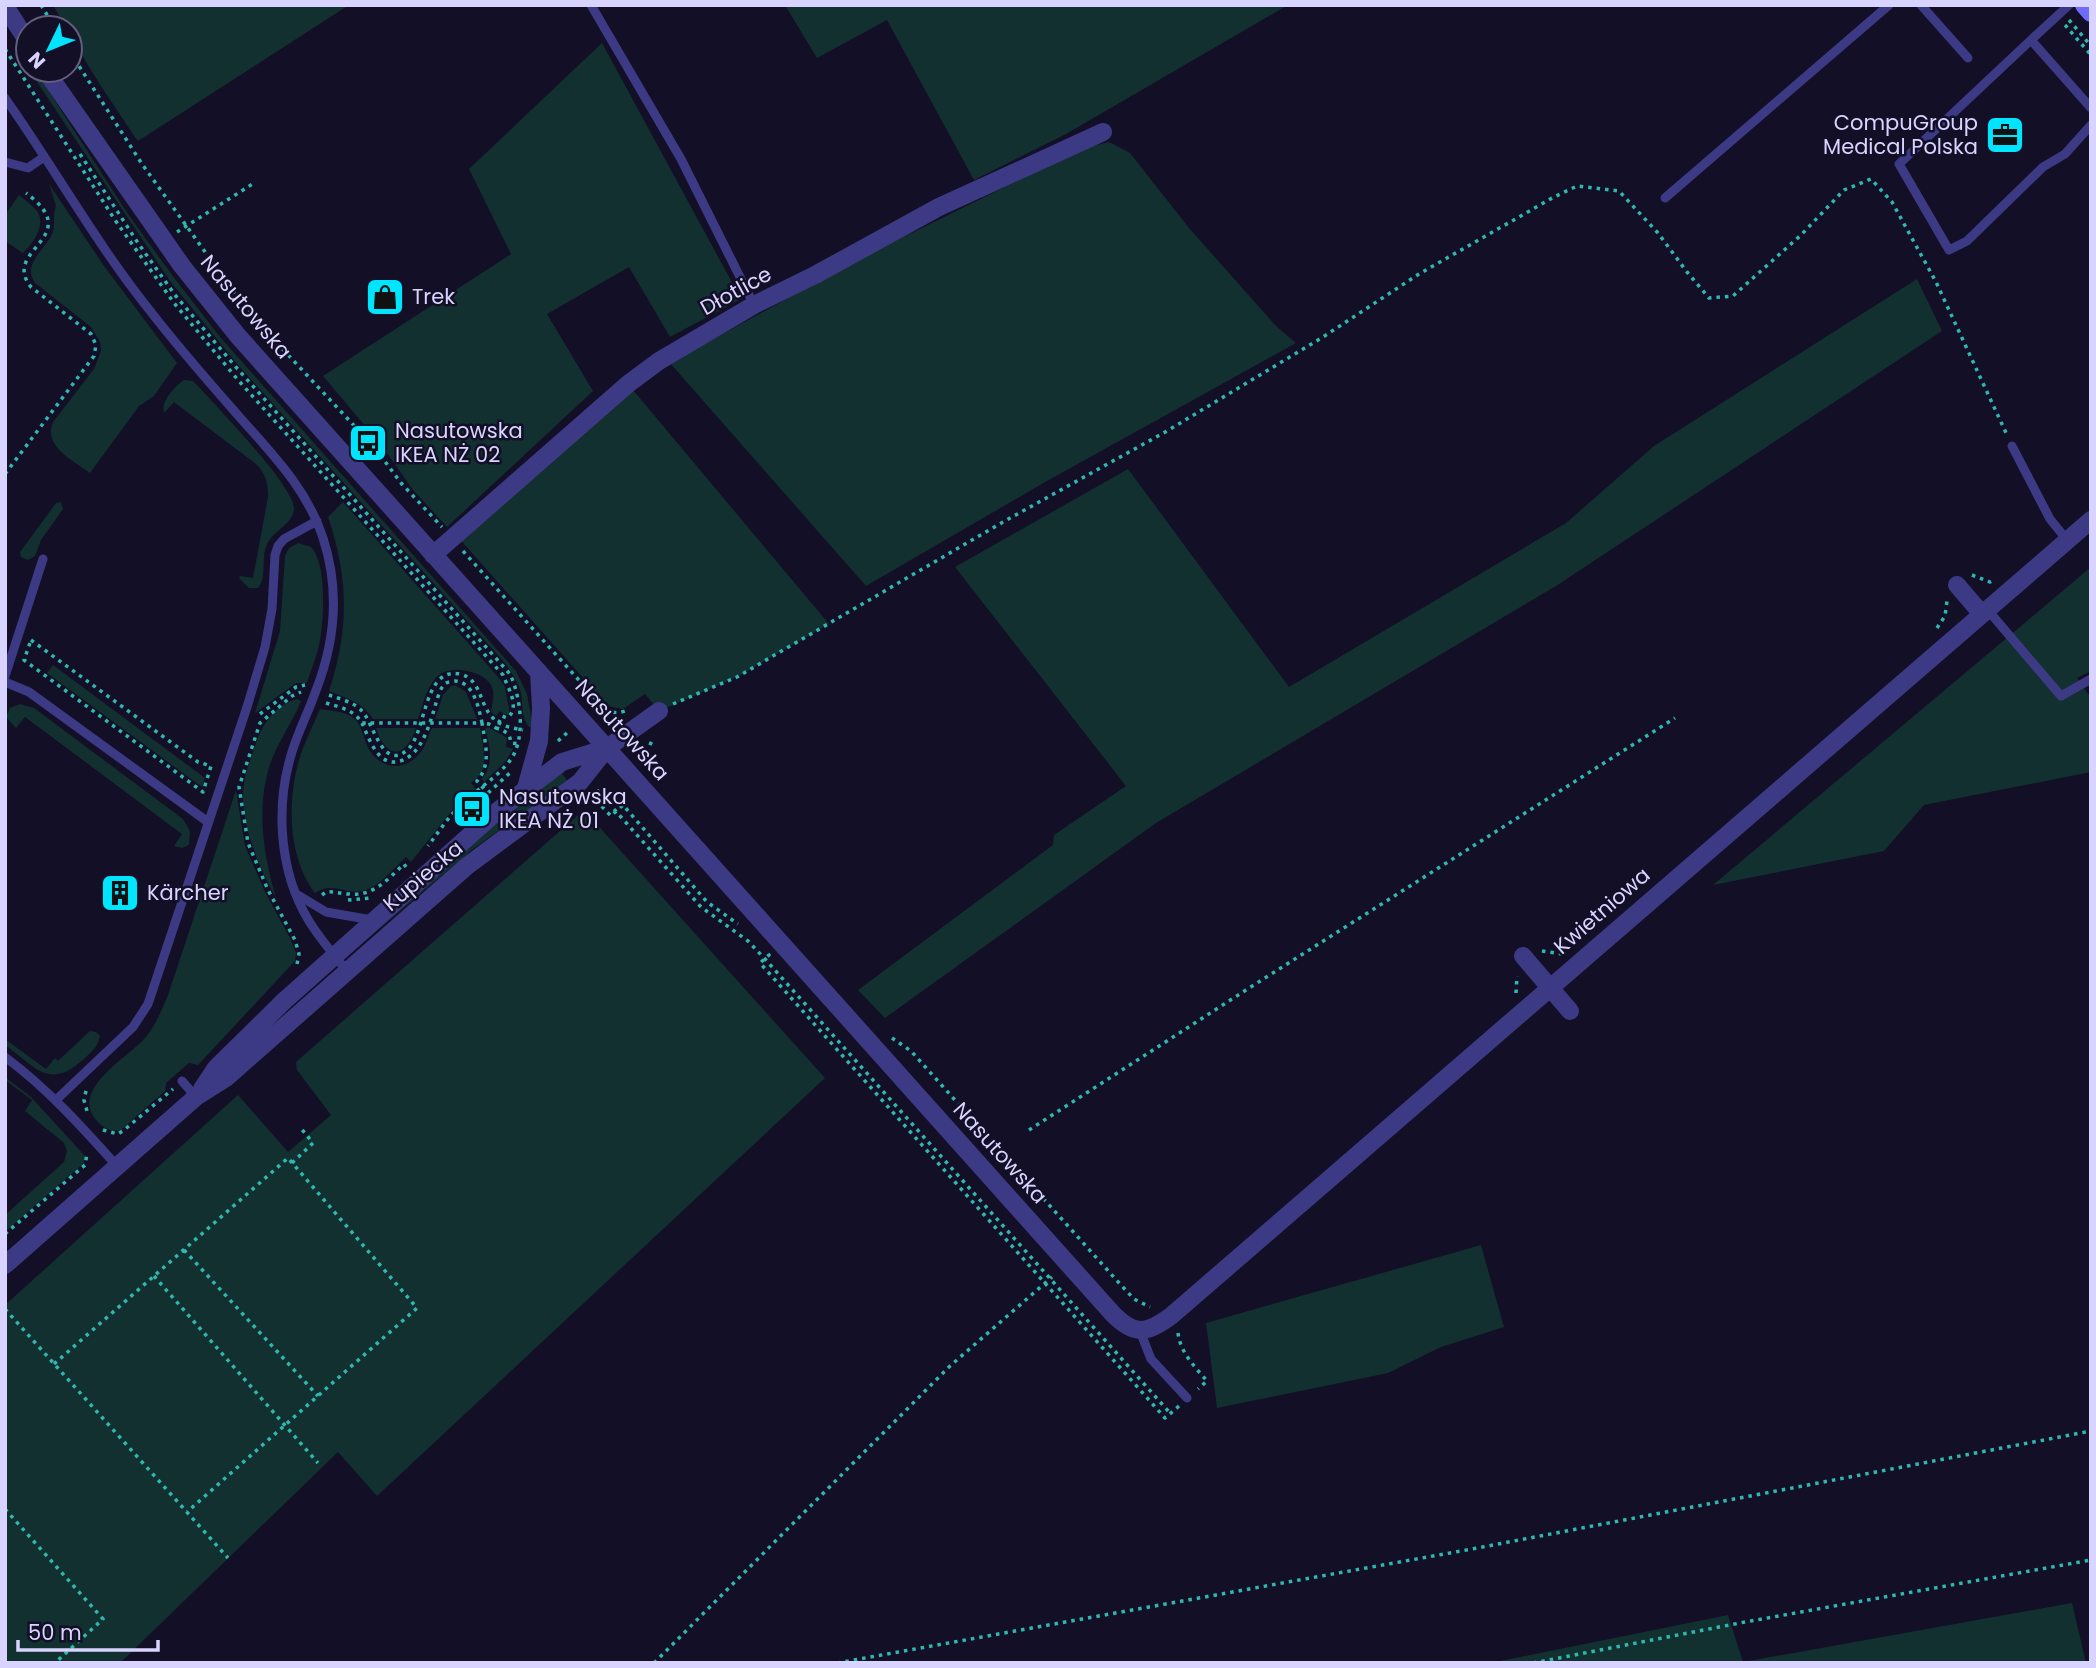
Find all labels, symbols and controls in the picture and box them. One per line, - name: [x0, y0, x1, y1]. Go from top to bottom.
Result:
- north arrow: [14, 14, 84, 84]
- text: N: [22, 46, 52, 75]
- place label: CompuGroup Medical Polska: [1823, 108, 1978, 161]
- office icon: CompuGroup Medical Polska: [1984, 114, 2026, 156]
- street label: Nasutowska: [194, 248, 299, 365]
- street label: Dłotlice: [695, 259, 777, 322]
- shop icon: Trek: [364, 276, 406, 318]
- place label: Trek: [412, 282, 455, 311]
- place label: Nasutowska IKEA NŻ 02: [395, 416, 523, 469]
- bus stop icon: Nasutowska IKEA NŻ 02: [347, 422, 389, 464]
- street label: Nasutowska: [569, 673, 676, 787]
- place label: Nasutowska IKEA NŻ 01: [499, 782, 627, 835]
- bus stop icon: Nasutowska IKEA NŻ 01: [451, 788, 493, 830]
- street label: Kupiecka: [377, 834, 469, 918]
- street label: Kwietniowa: [1547, 861, 1656, 961]
- building icon: Kärcher: [99, 872, 141, 914]
- place label: Kärcher: [147, 878, 229, 907]
- street label: Nasutowska: [947, 1096, 1054, 1210]
- scale bar: [18, 1608, 158, 1652]
- text: 50 m: [28, 1618, 82, 1647]

